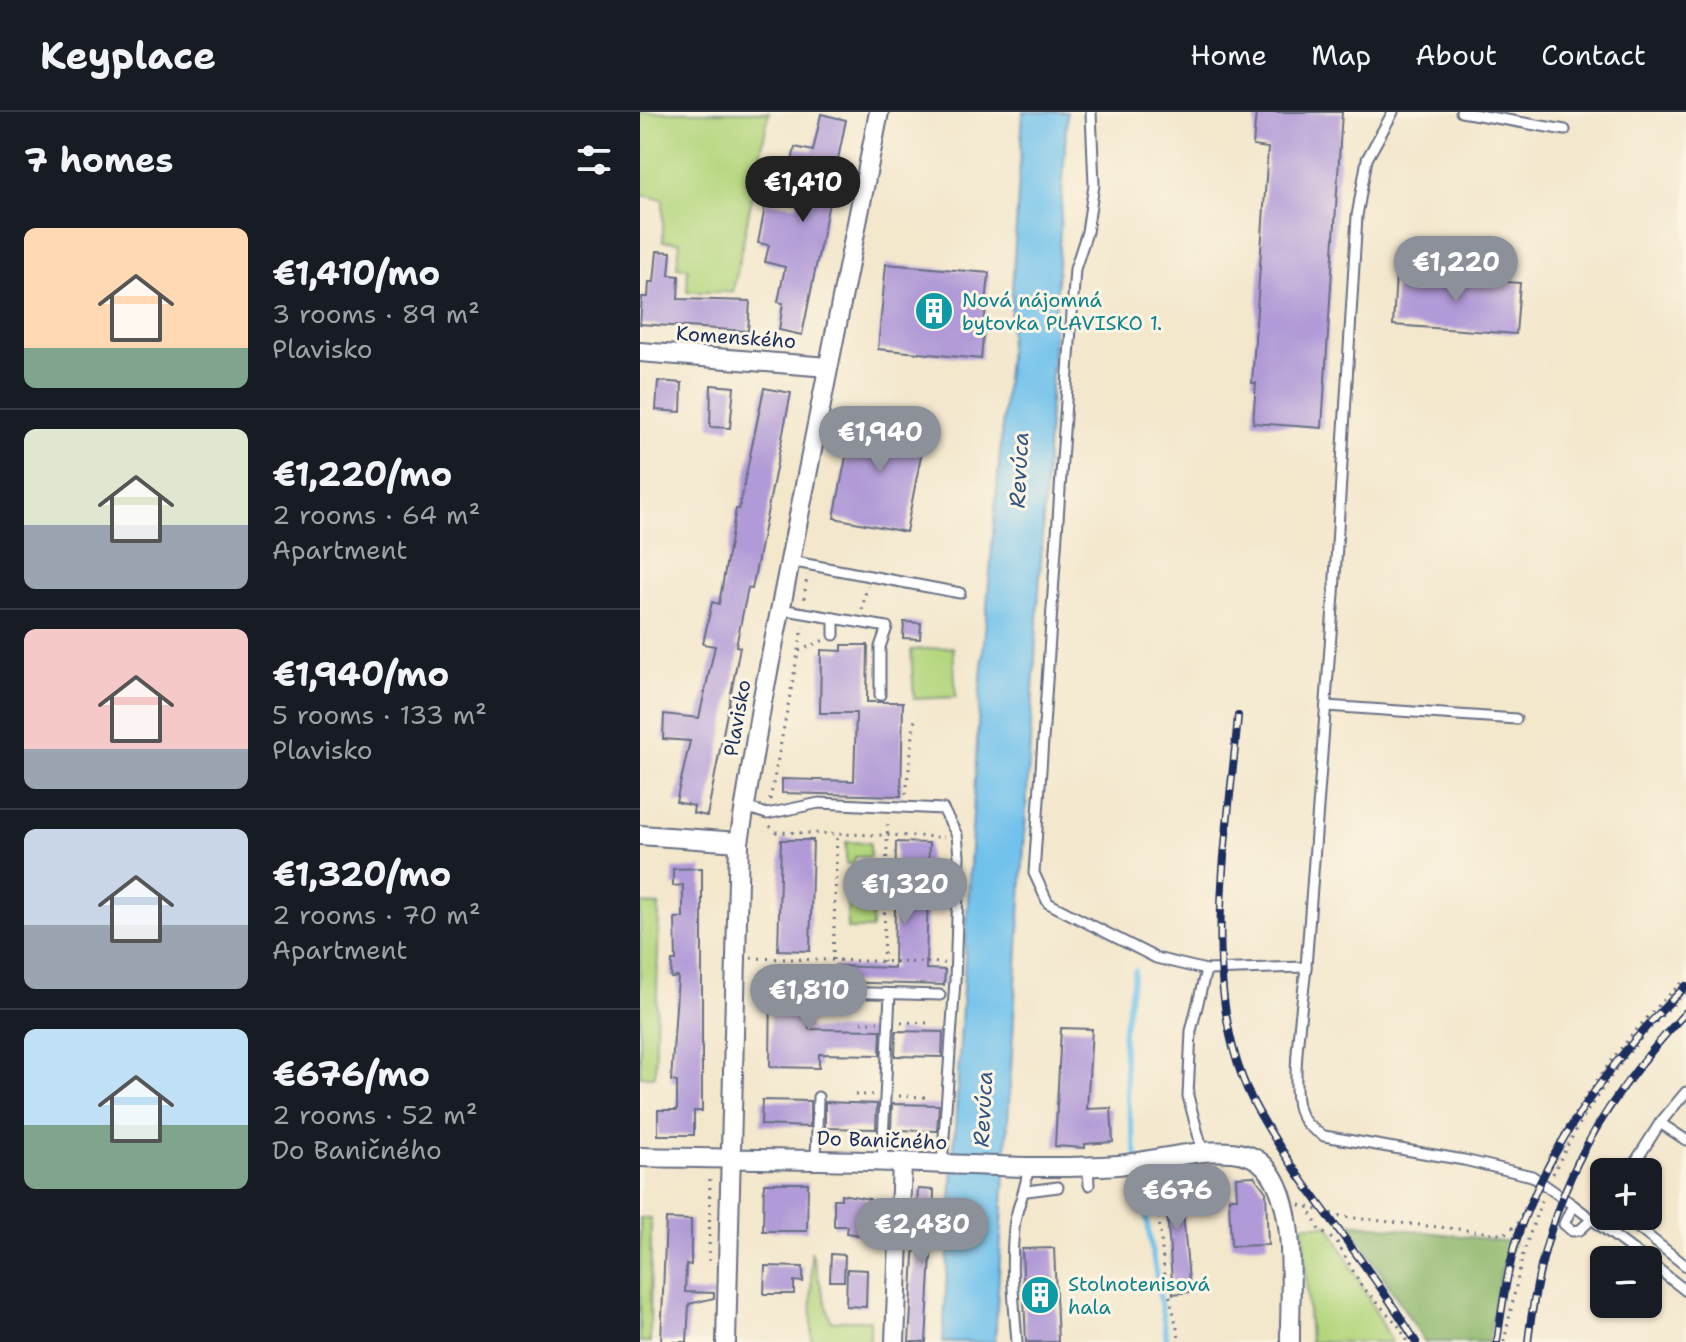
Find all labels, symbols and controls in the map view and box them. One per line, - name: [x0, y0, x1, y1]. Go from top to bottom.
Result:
- text: Keyplace: [40, 30, 216, 81]
- text: Home: [1190, 36, 1267, 74]
- text: Map: [1311, 36, 1371, 74]
- text: About: [1415, 36, 1497, 74]
- text: Contact: [1541, 36, 1646, 74]
- text: 7 homes: [24, 137, 173, 183]
- icon: filters: [572, 138, 616, 182]
- pin: €1,410: [738, 156, 868, 224]
- text: €1,410: [763, 164, 843, 199]
- pin: €1,220: [1391, 236, 1521, 304]
- text: €1,220: [1412, 244, 1500, 279]
- text: €1,410/mo: [272, 250, 440, 296]
- icon: home: [88, 260, 184, 356]
- place label: Nová nájomná bytovka PLAVISKO 1.: [962, 287, 1162, 336]
- building icon: Nová nájomná bytovka PLAVISKO 1.: [913, 290, 955, 332]
- text: 3 rooms · 89 m²: [272, 296, 480, 331]
- street label: Komenského: [675, 320, 797, 354]
- text: Plavisko: [272, 331, 373, 366]
- pin: €1,940: [815, 406, 945, 474]
- text: €1,940: [837, 414, 923, 449]
- water label: Revúca: [1003, 431, 1035, 509]
- text: €1,220/mo: [272, 451, 452, 497]
- icon: home: [88, 461, 184, 557]
- text: 2 rooms · 64 m²: [272, 497, 480, 532]
- text: Apartment: [272, 532, 408, 567]
- text: €1,940/mo: [272, 651, 449, 697]
- icon: home: [88, 661, 184, 757]
- street label: Plavisko: [717, 678, 757, 758]
- text: 5 rooms · 133 m²: [272, 697, 487, 732]
- text: Plavisko: [272, 732, 373, 767]
- text: €1,320/mo: [272, 851, 451, 897]
- pin: €1,320: [840, 858, 970, 926]
- icon: home: [88, 861, 184, 957]
- text: €1,320: [861, 866, 949, 901]
- text: 2 rooms · 70 m²: [272, 897, 481, 932]
- text: Apartment: [272, 932, 408, 967]
- pin: €1,810: [744, 964, 874, 1032]
- text: €1,810: [768, 972, 850, 1007]
- text: €676/mo: [272, 1051, 430, 1097]
- icon: home: [88, 1061, 184, 1157]
- water label: Revúca: [967, 1070, 999, 1148]
- text: 2 rooms · 52 m²: [272, 1097, 478, 1132]
- street label: Do Baničného: [816, 1125, 948, 1155]
- text: Do Baničného: [272, 1132, 442, 1167]
- map controls: [1590, 1158, 1662, 1318]
- button: +: [1590, 1158, 1662, 1230]
- pin: €676: [1130, 1164, 1224, 1232]
- text: €676: [1142, 1172, 1212, 1207]
- pin: €2,480: [857, 1198, 987, 1266]
- text: €2,480: [874, 1206, 970, 1241]
- button: −: [1590, 1246, 1662, 1318]
- place label: Stolnotenisová hala: [1068, 1271, 1211, 1320]
- building icon: Stolnotenisová hala: [1019, 1274, 1061, 1316]

